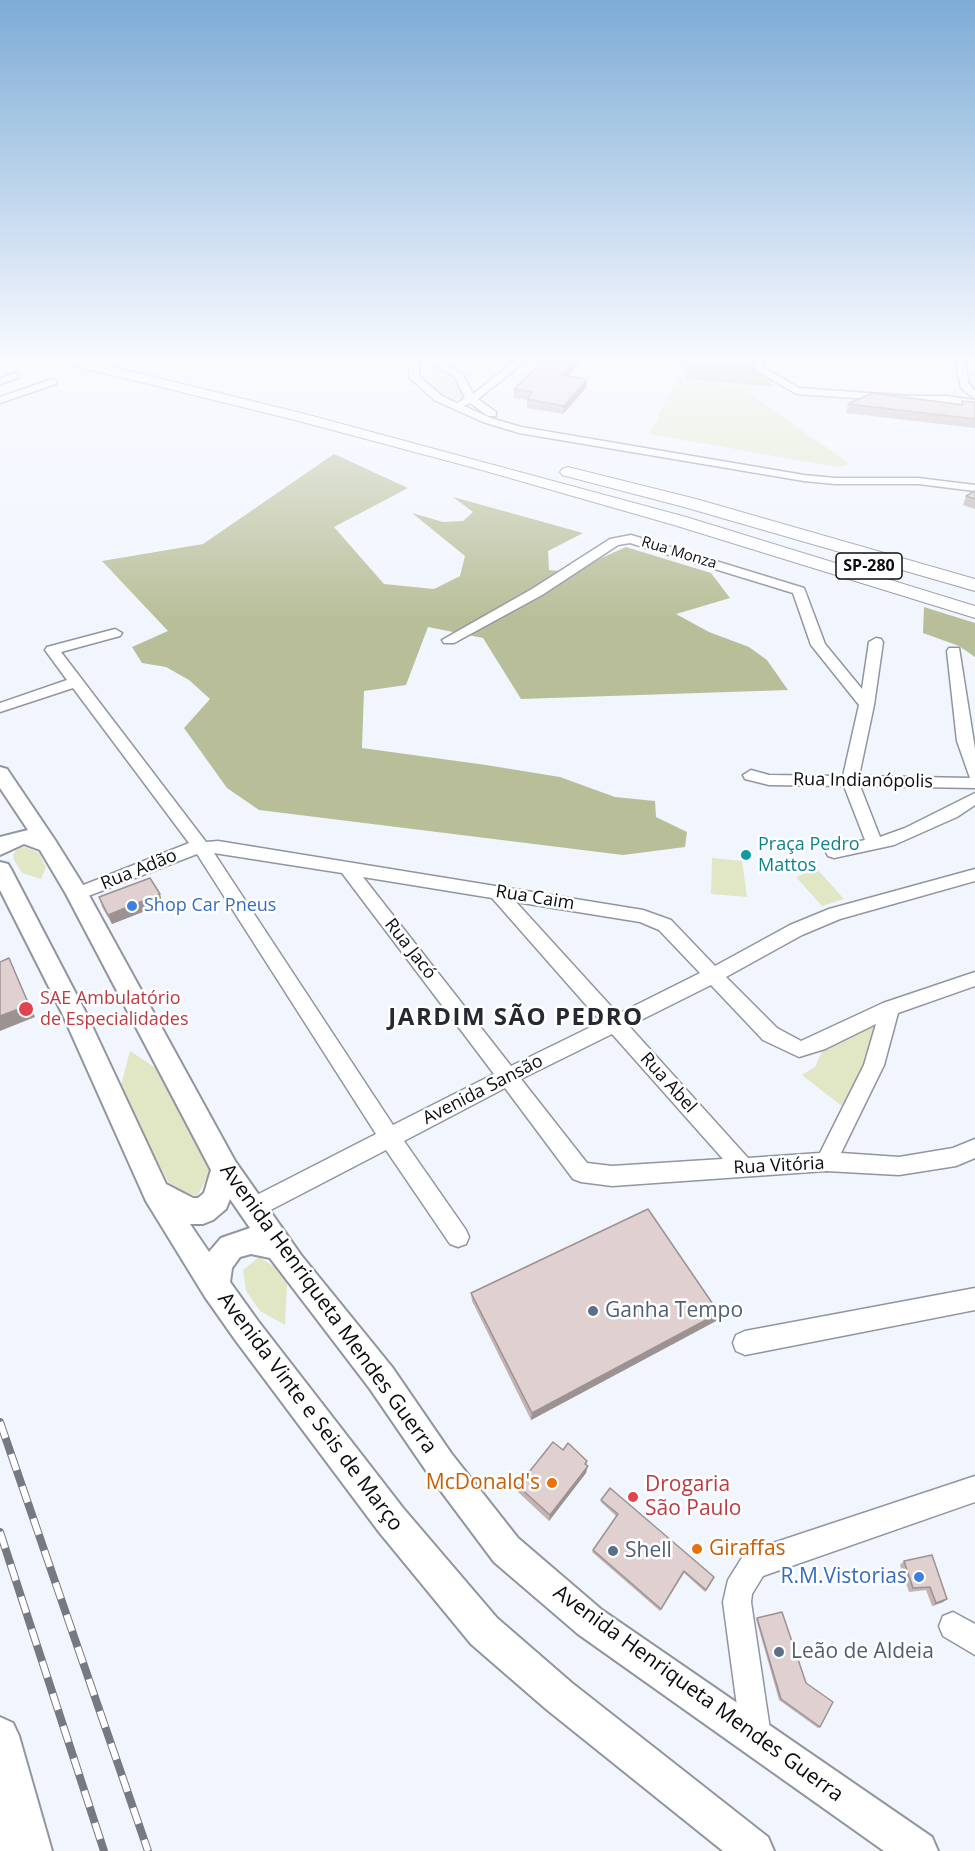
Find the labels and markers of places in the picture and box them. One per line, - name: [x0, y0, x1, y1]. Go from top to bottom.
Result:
- place label: Praça Pedro Mattos: [758, 834, 860, 876]
- marker: Praça Pedro Mattos: [739, 848, 753, 862]
- place label: Shop Car Pneus: [144, 895, 276, 917]
- marker: Shop Car Pneus: [125, 899, 139, 913]
- place label: SAE Ambulatório de Especialidades: [40, 988, 188, 1030]
- marker: SAE Ambulatório de Especialidades: [17, 1000, 35, 1018]
- place label: Ganha Tempo: [605, 1298, 743, 1324]
- marker: Ganha Tempo: [586, 1304, 600, 1318]
- place label: McDonald's: [426, 1470, 540, 1496]
- place label: Drogaria São Paulo: [645, 1472, 741, 1522]
- marker: McDonald's: [545, 1476, 559, 1490]
- marker: Drogaria São Paulo: [626, 1490, 640, 1504]
- place label: Giraffas: [709, 1536, 786, 1562]
- place label: Shell: [625, 1538, 672, 1564]
- marker: Giraffas: [690, 1542, 704, 1556]
- marker: Shell: [606, 1544, 620, 1558]
- place label: R.M.Vistorias: [781, 1564, 907, 1590]
- marker: R.M.Vistorias: [912, 1570, 926, 1584]
- place label: Leão de Aldeia: [791, 1639, 934, 1665]
- marker: Leão de Aldeia: [772, 1645, 786, 1659]

